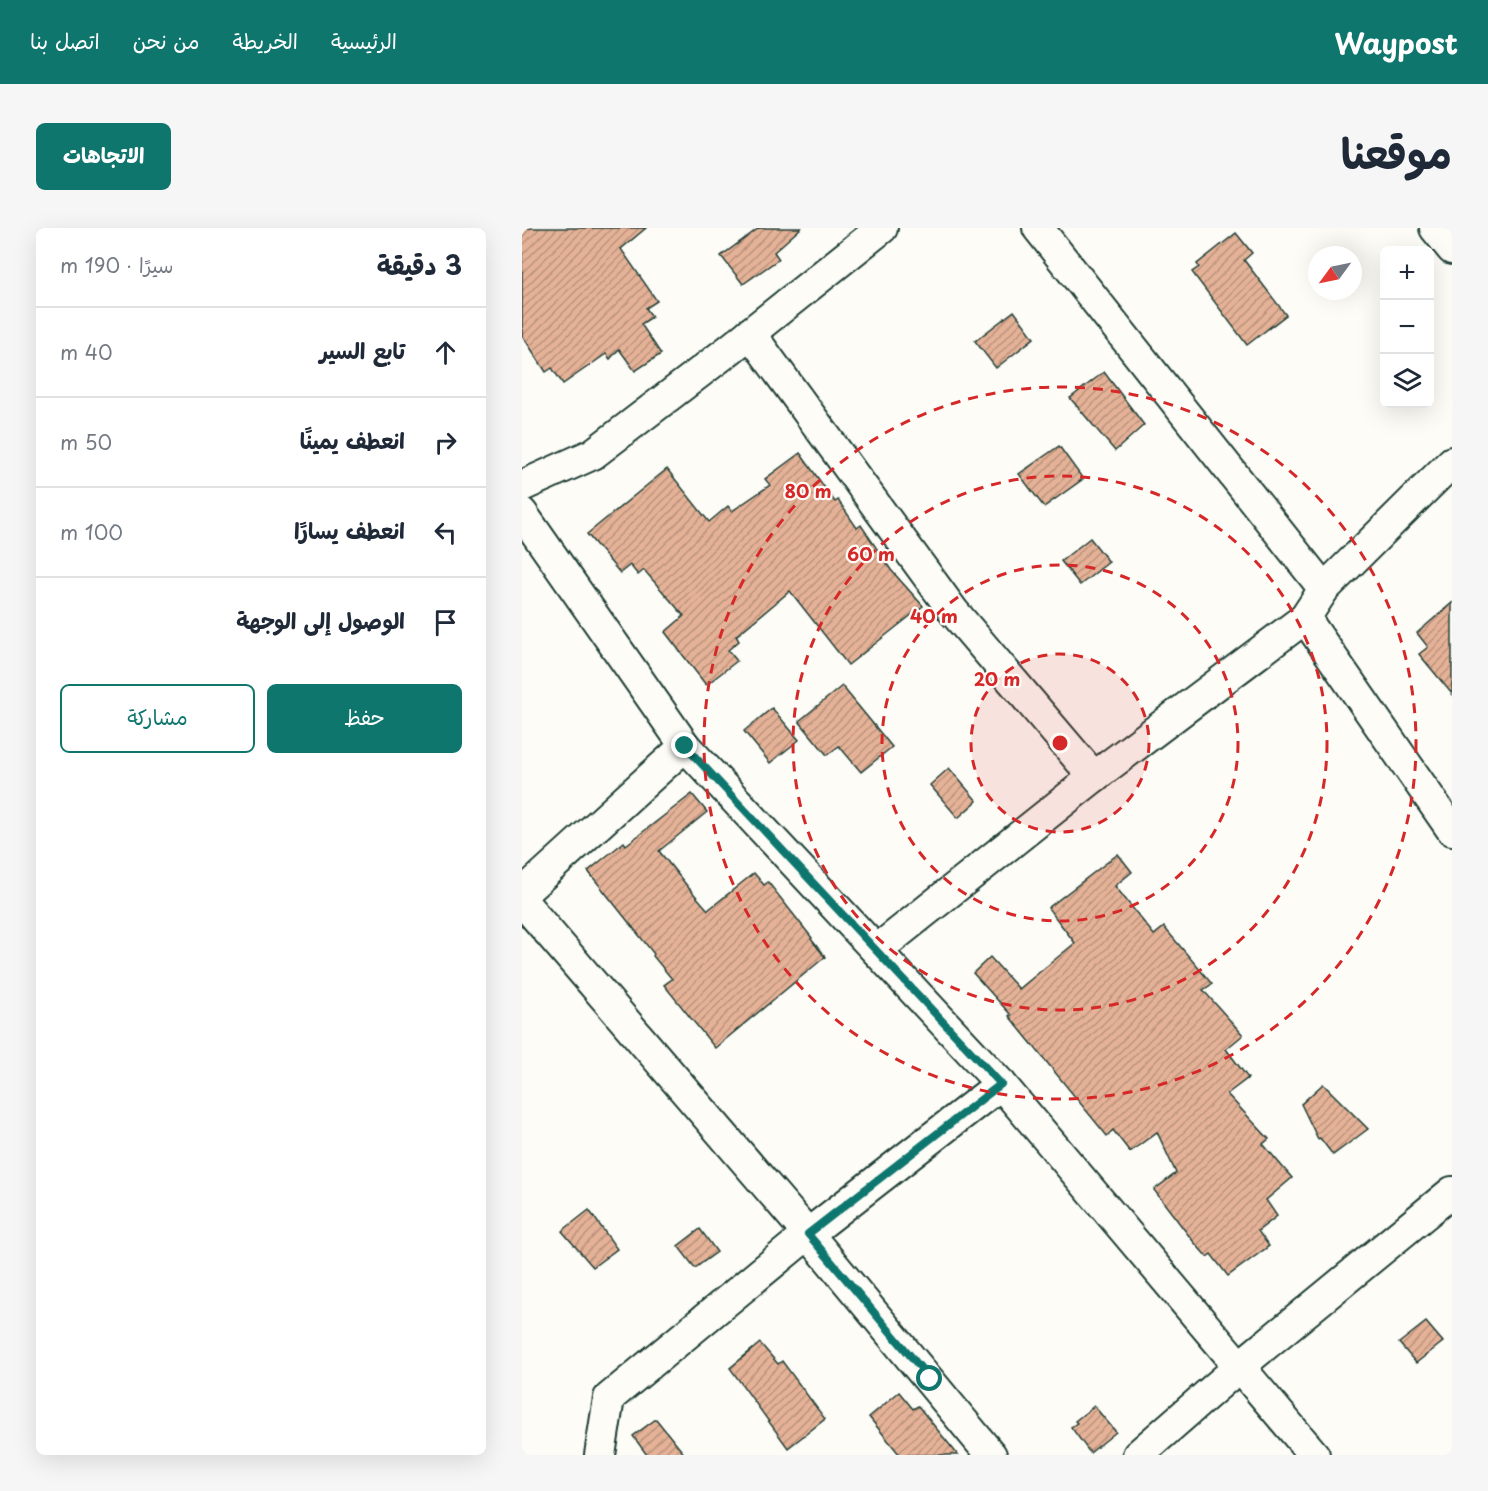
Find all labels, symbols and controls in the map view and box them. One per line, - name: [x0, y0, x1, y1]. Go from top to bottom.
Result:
- text: Waypost: [1334, 21, 1458, 64]
- text: اتصل بنا: [30, 24, 100, 56]
- text: من نحن: [133, 24, 199, 56]
- text: الخريطة: [232, 24, 298, 56]
- text: الرئيسية: [331, 24, 397, 56]
- text: موقعنا: [1341, 120, 1452, 183]
- button: الاتجاهات: [36, 123, 171, 190]
- text: 3 دقيقة: [377, 245, 462, 284]
- north arrow: [1308, 246, 1362, 300]
- map controls: [1380, 246, 1434, 408]
- button: +: [1380, 246, 1434, 300]
- text: سيرًا · 190 m: [60, 250, 174, 280]
- button: −: [1380, 300, 1434, 354]
- text: تابع السير: [320, 333, 405, 366]
- icon: ahead: [429, 336, 462, 369]
- text: 40 m: [60, 337, 113, 367]
- button: layers: [1380, 354, 1434, 408]
- text: انعطف يمينًا: [300, 423, 405, 456]
- icon: right: [429, 426, 462, 459]
- text: 50 m: [60, 427, 112, 457]
- text: 80 m: [784, 477, 832, 504]
- text: انعطف يسارًا: [294, 513, 405, 546]
- icon: left: [429, 516, 462, 549]
- text: 100 m: [60, 517, 123, 547]
- text: 60 m: [847, 540, 895, 567]
- text: 40 m: [910, 602, 958, 629]
- text: الوصول إلى الوجهة: [236, 603, 405, 636]
- icon: arrive: [429, 606, 462, 639]
- text: 20 m: [974, 665, 1020, 692]
- button: مشاركة: [60, 684, 255, 753]
- button: حفظ: [267, 684, 462, 753]
- route end: [671, 732, 697, 758]
- centre of rings: [1050, 733, 1070, 753]
- route start: [916, 1365, 942, 1391]

